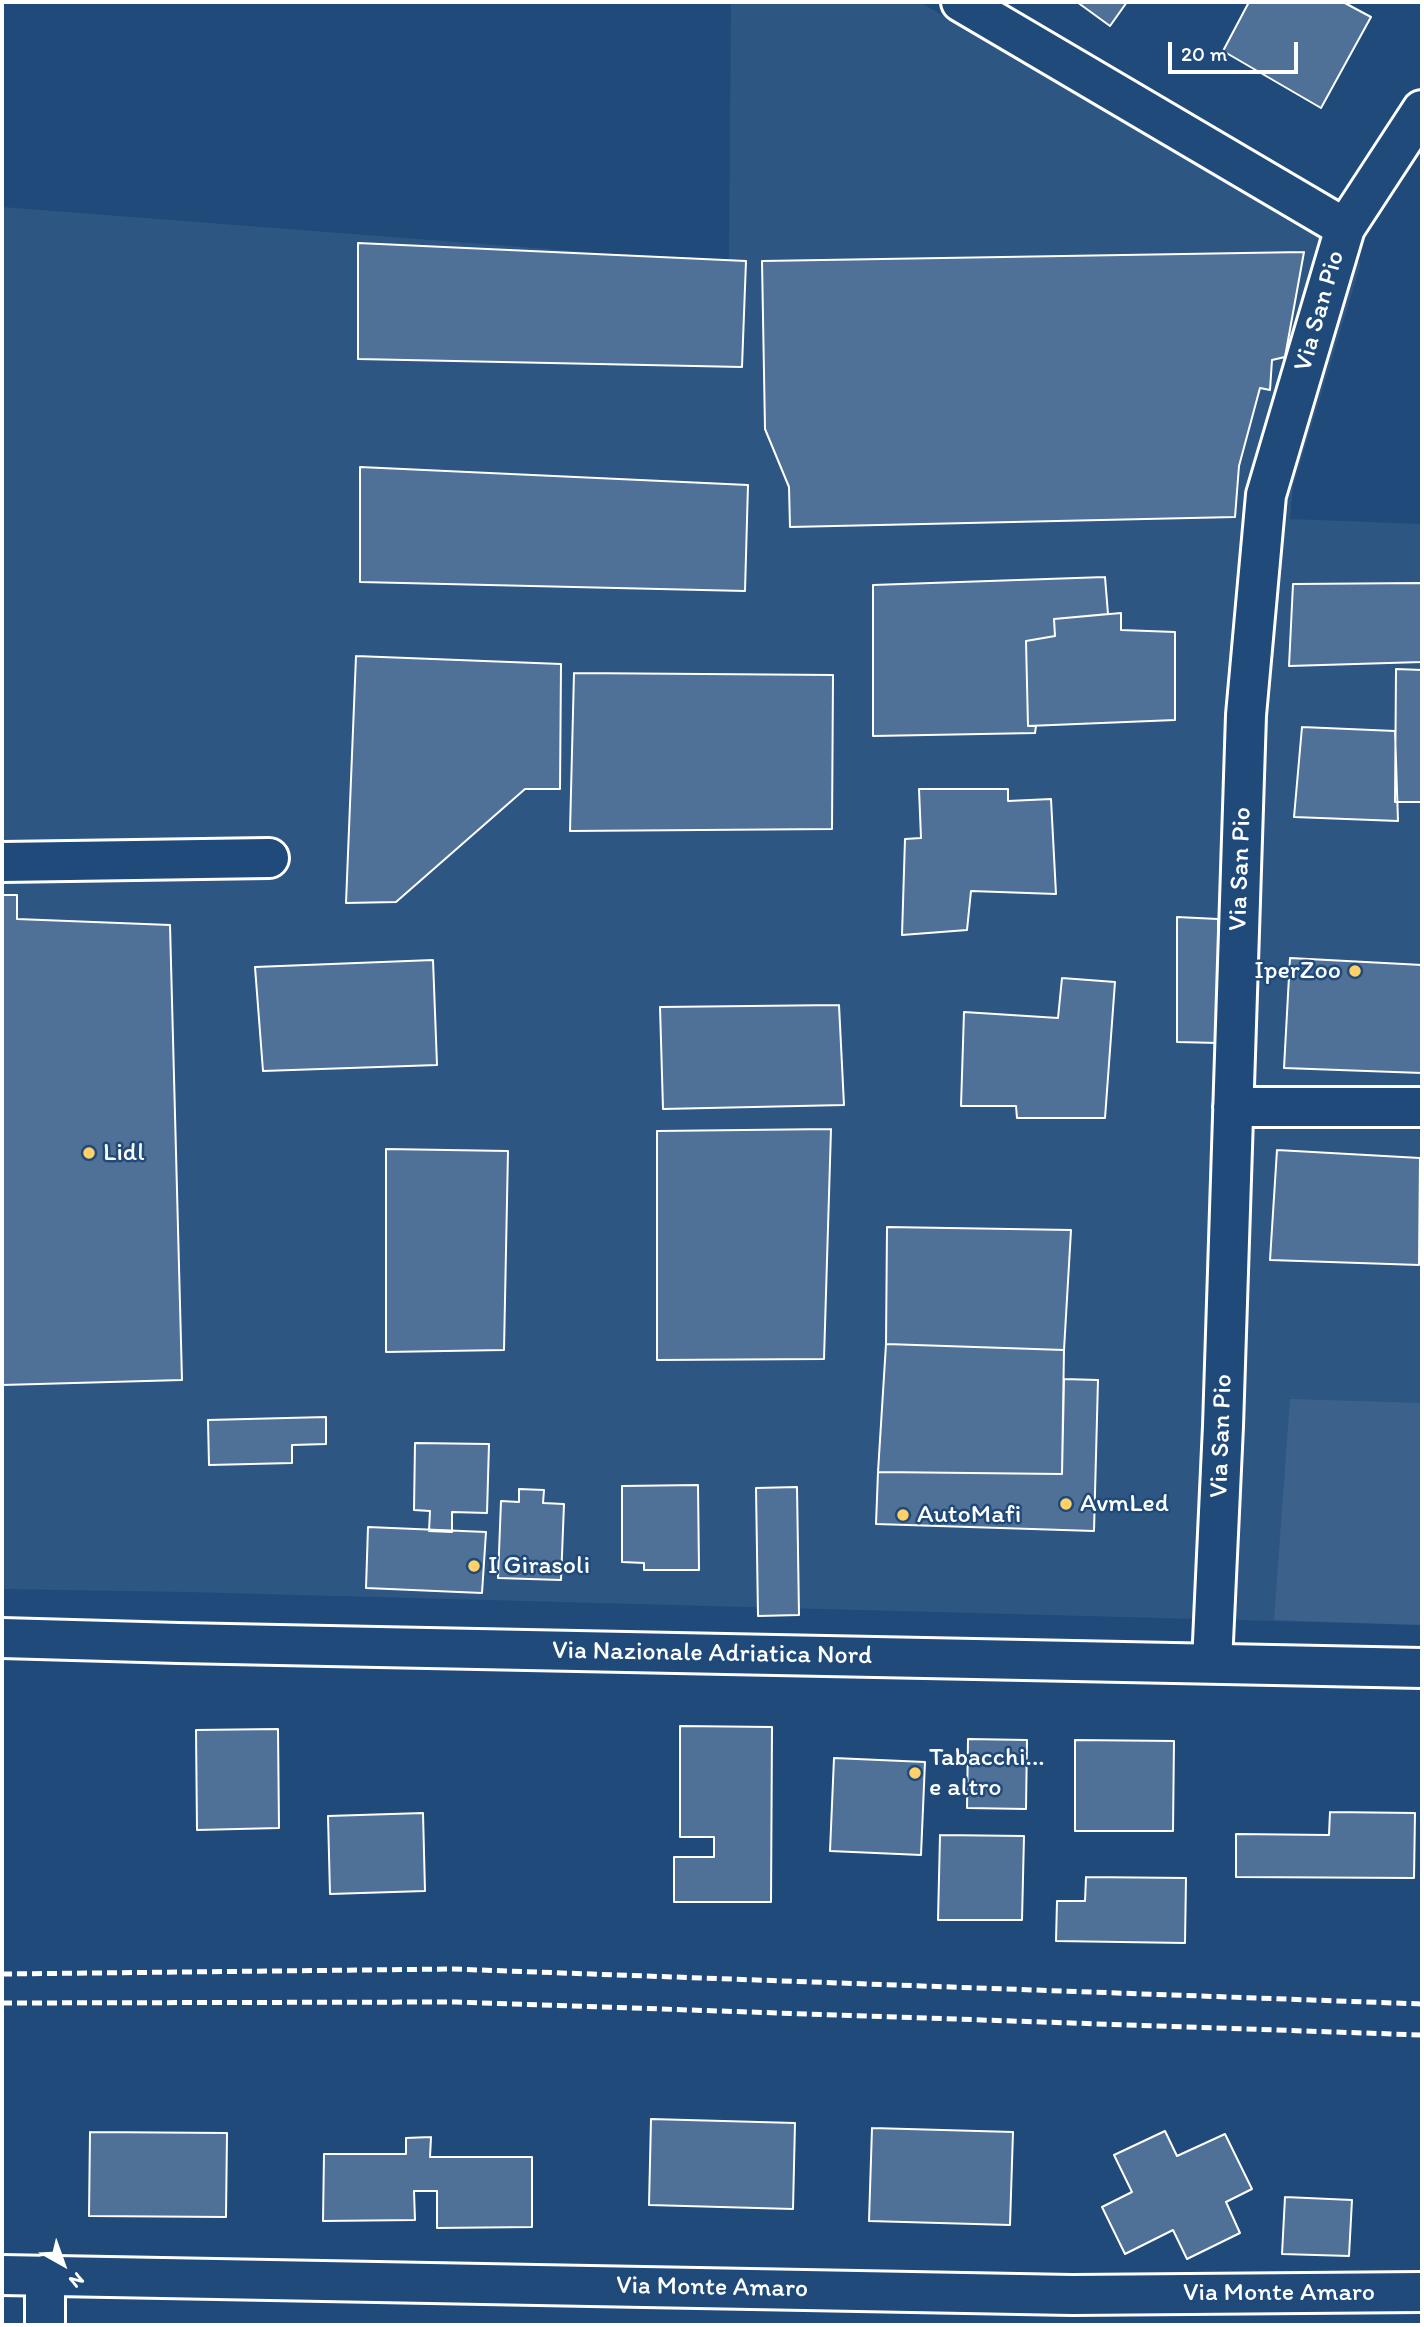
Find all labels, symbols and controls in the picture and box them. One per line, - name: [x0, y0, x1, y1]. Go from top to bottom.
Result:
- scale bar: [1172, 28, 1302, 72]
- text: 20 m: [1181, 41, 1227, 66]
- street label: Via San Pio: [1288, 247, 1352, 375]
- street label: Via San Pio: [1223, 806, 1259, 932]
- place label: IperZoo: [1254, 955, 1341, 987]
- marker: IperZoo: [1347, 963, 1363, 979]
- place label: Lidl: [103, 1137, 144, 1169]
- marker: Lidl: [81, 1145, 97, 1161]
- street label: Via San Pio: [1204, 1373, 1240, 1499]
- place label: AvmLed: [1080, 1488, 1169, 1520]
- marker: AvmLed: [1058, 1496, 1074, 1512]
- place label: AutoMafi: [917, 1499, 1021, 1531]
- marker: AutoMafi: [895, 1507, 911, 1523]
- place label: I Girasoli: [488, 1550, 590, 1582]
- marker: I Girasoli: [466, 1558, 482, 1574]
- street label: Via Nazionale Adriatica Nord: [552, 1636, 872, 1672]
- place label: Tabacchi... e altro: [929, 1742, 1045, 1803]
- marker: Tabacchi... e altro: [907, 1765, 923, 1781]
- north arrow: [28, 2229, 98, 2299]
- text: N: [65, 2268, 89, 2293]
- street label: Via Monte Amaro: [616, 2271, 808, 2305]
- street label: Via Monte Amaro: [1183, 2277, 1375, 2309]

